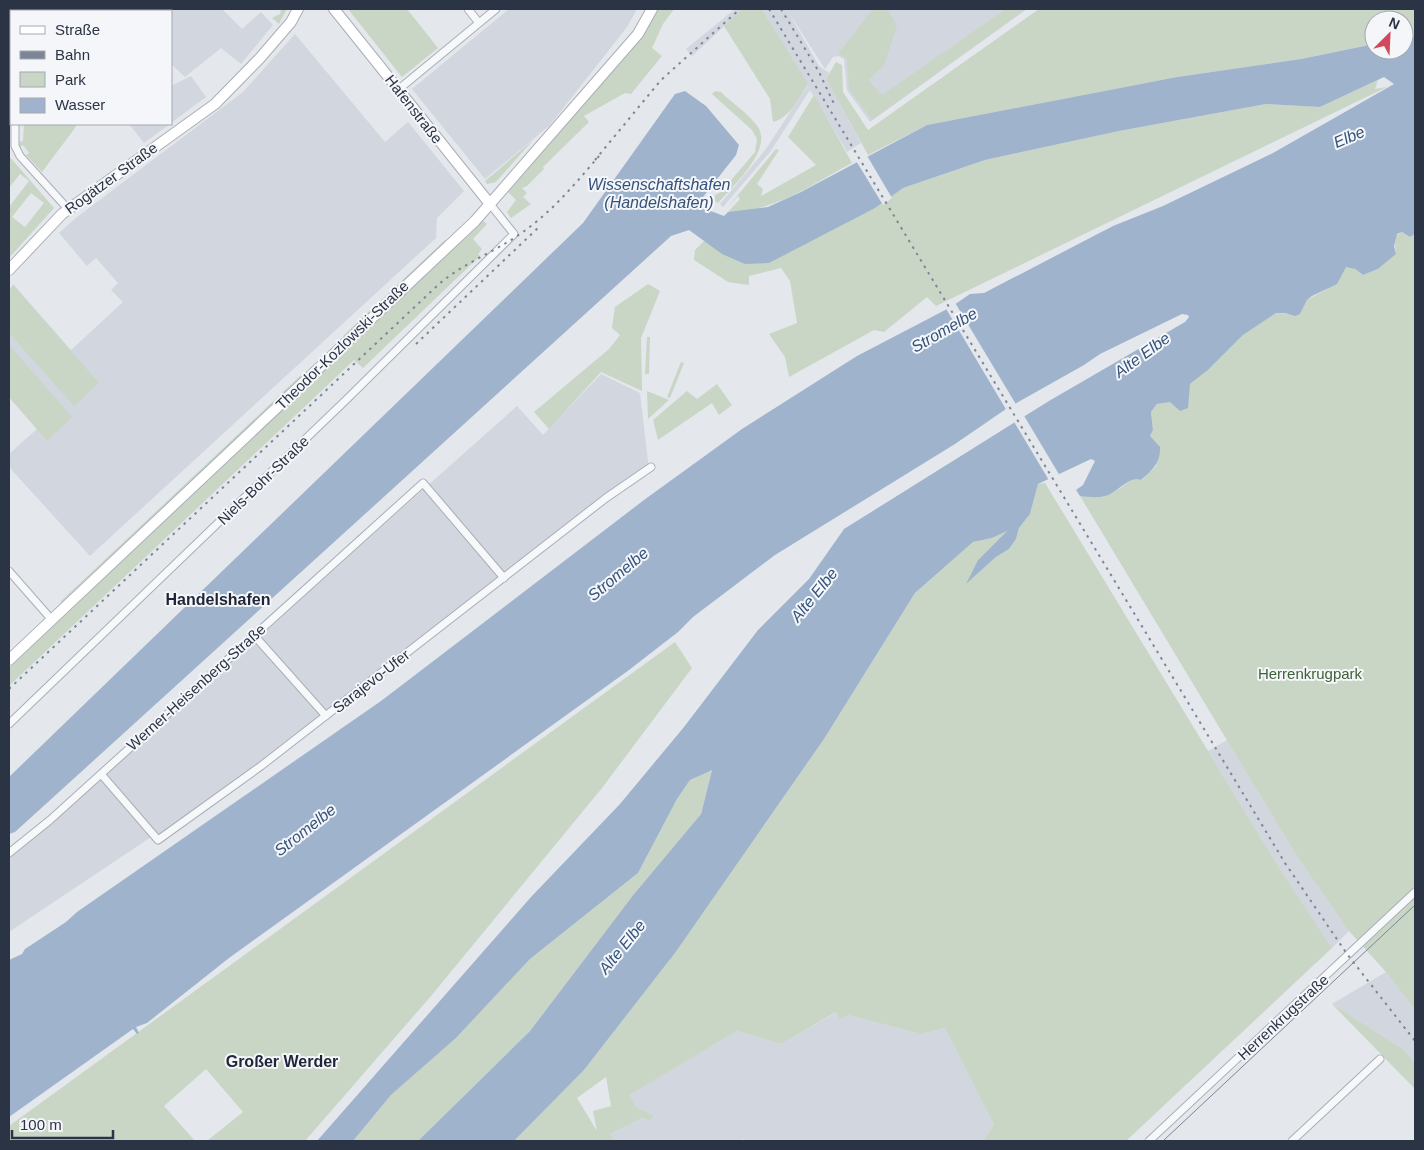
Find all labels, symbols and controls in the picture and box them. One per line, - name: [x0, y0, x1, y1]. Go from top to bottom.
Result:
- legend: [10, 10, 172, 125]
- north arrow: [1364, 10, 1414, 60]
- text: N: [1386, 14, 1402, 32]
- text: Straße: [55, 21, 100, 38]
- text: Bahn: [55, 46, 90, 63]
- text: Park: [55, 71, 86, 88]
- street label: Hafenstraße: [382, 71, 446, 147]
- text: Wasser: [55, 96, 105, 113]
- water label: Elbe: [1331, 123, 1367, 151]
- street label: Rogätzer Straße: [61, 139, 161, 217]
- water label: Wissenschaftshafen (Handelshafen): [587, 176, 731, 211]
- street label: Theodor-Kozlowski-Straße: [272, 277, 412, 413]
- water label: Stromelbe: [908, 304, 980, 356]
- water label: Alte Elbe: [1110, 329, 1173, 381]
- street label: Niels-Bohr-Straße: [214, 432, 312, 528]
- water label: Stromelbe: [585, 544, 651, 604]
- water label: Alte Elbe: [787, 565, 841, 626]
- district label: Handelshafen: [166, 591, 270, 608]
- street label: Werner-Heisenberg-Straße: [123, 620, 269, 754]
- street label: Sarajevo-Ufer: [329, 646, 413, 716]
- park label: Herrenkrugpark: [1258, 665, 1363, 682]
- water label: Stromelbe: [271, 801, 339, 859]
- water label: Alte Elbe: [595, 917, 649, 978]
- street label: Herrenkrugstraße: [1234, 971, 1332, 1063]
- district label: Großer Werder: [226, 1053, 338, 1070]
- scale bar: [12, 1108, 114, 1140]
- text: 100 m: [20, 1116, 62, 1133]

